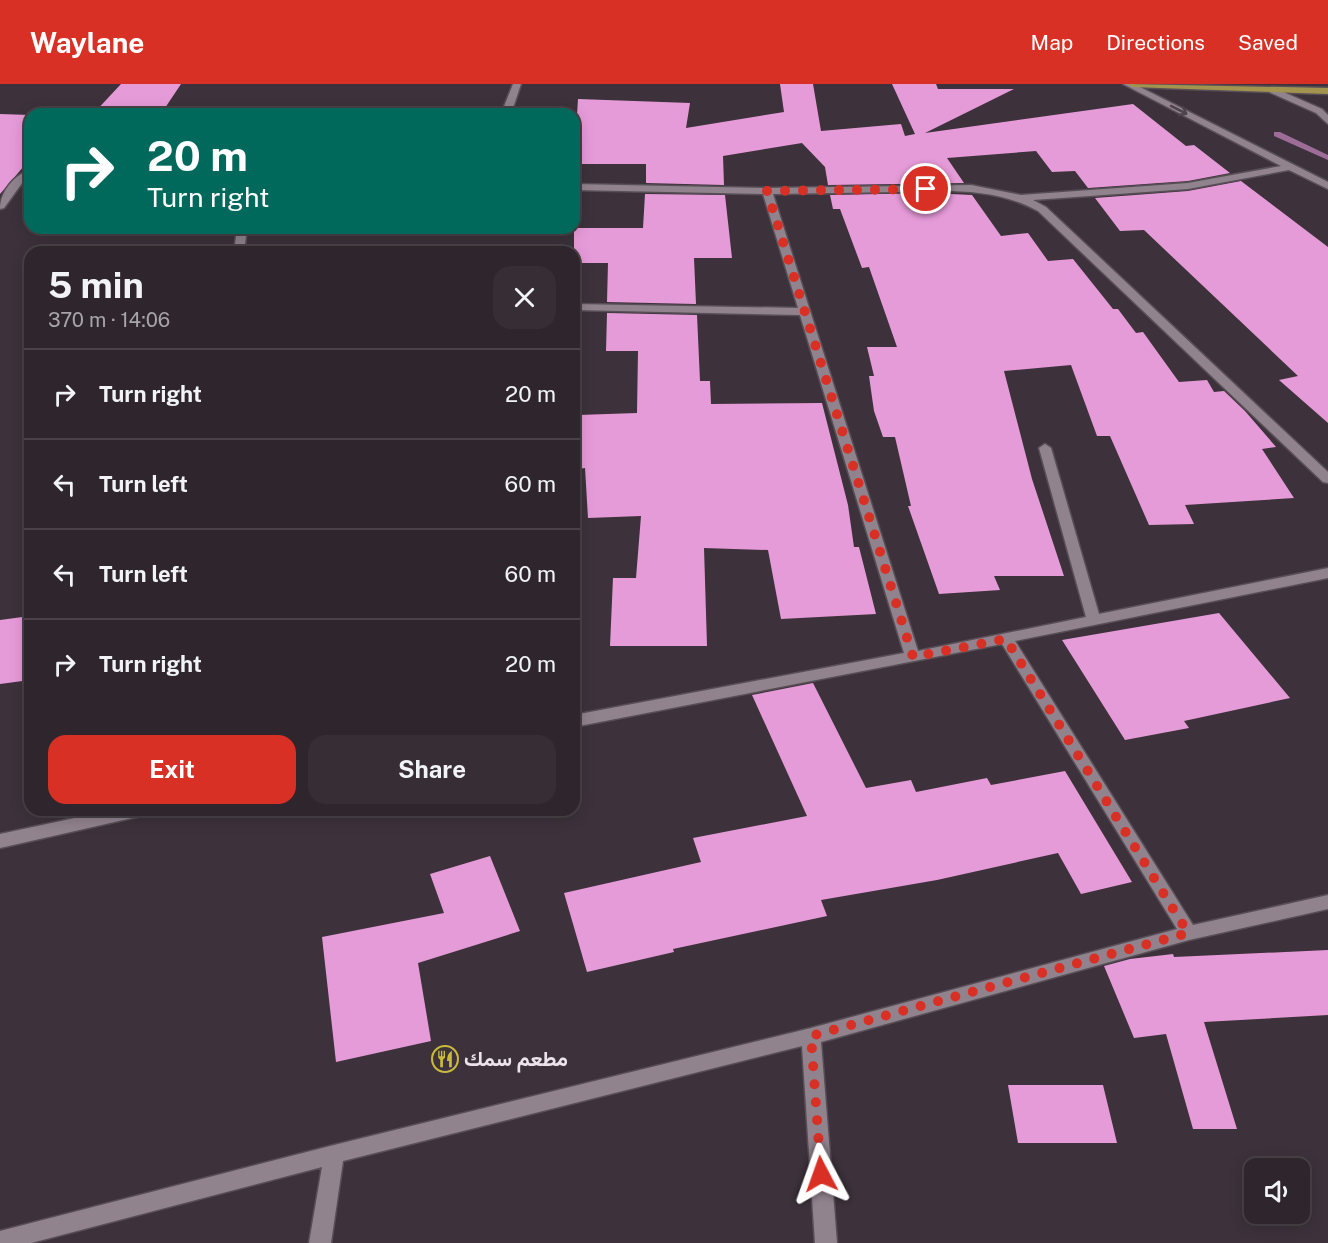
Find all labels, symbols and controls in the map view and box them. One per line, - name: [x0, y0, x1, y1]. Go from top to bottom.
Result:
- text: Waylane: [30, 26, 144, 59]
- text: Map: [1031, 30, 1073, 55]
- text: Directions: [1106, 30, 1205, 55]
- text: Saved: [1238, 30, 1298, 55]
- one-way arrow: [1169, 105, 1187, 117]
- text: 20 m: [147, 131, 248, 180]
- icon: right: [48, 132, 126, 210]
- pin: [900, 163, 951, 214]
- icon: arrive: [909, 172, 942, 205]
- text: Turn right: [147, 181, 270, 213]
- text: 5 min: [48, 264, 144, 306]
- button: close: [493, 266, 556, 329]
- text: 370 m · 14:06: [48, 308, 170, 332]
- icon: right: [48, 378, 81, 411]
- text: Turn right: [99, 381, 202, 407]
- text: 20 m: [505, 381, 556, 407]
- icon: left: [48, 468, 81, 501]
- text: Turn left: [99, 471, 188, 497]
- text: 60 m: [505, 471, 556, 497]
- icon: left: [48, 558, 81, 591]
- text: Turn left: [99, 561, 188, 587]
- text: 60 m: [505, 561, 556, 587]
- icon: right: [48, 648, 81, 681]
- text: Turn right: [99, 651, 202, 677]
- text: 20 m: [505, 651, 556, 677]
- button: Exit: [48, 735, 296, 804]
- button: Share: [308, 735, 556, 804]
- restaurant icon: مطعم سمك: [430, 1044, 460, 1074]
- place label: مطعم سمك: [464, 1046, 568, 1073]
- position arrow: [789, 1142, 853, 1206]
- map controls: [1244, 1158, 1310, 1224]
- button: sound: [1244, 1158, 1310, 1224]

